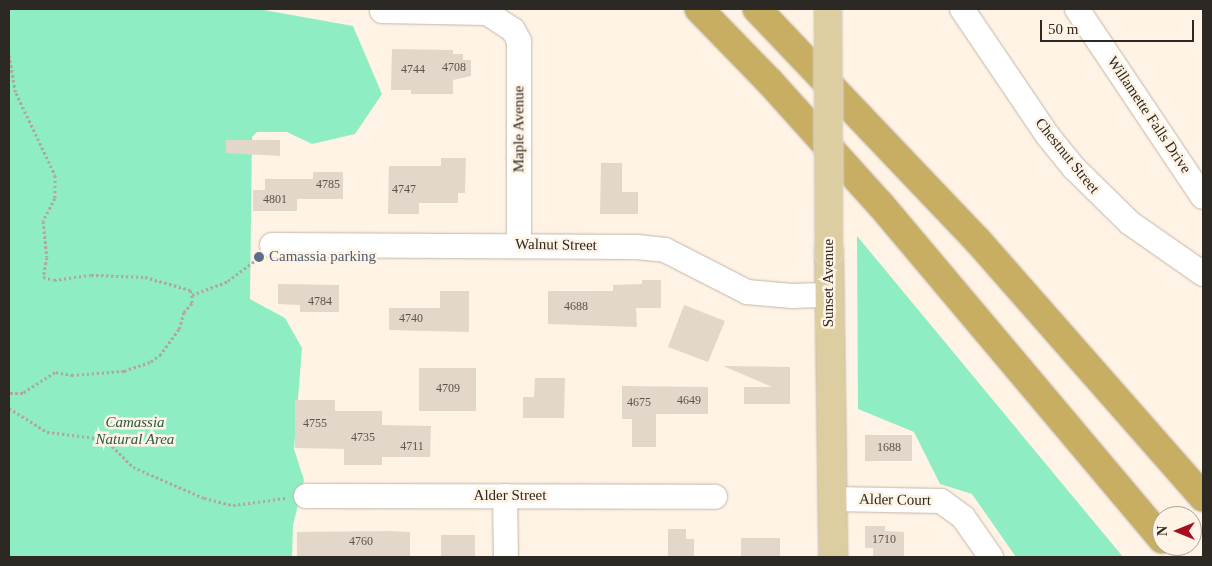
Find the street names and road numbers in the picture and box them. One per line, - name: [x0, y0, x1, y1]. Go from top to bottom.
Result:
- street label: Willamette Falls Drive: [1103, 53, 1195, 177]
- street label: Maple Avenue: [510, 85, 528, 173]
- street label: Chestnut Street: [1031, 115, 1103, 197]
- street label: Walnut Street: [515, 235, 597, 255]
- street label: Sunset Avenue: [820, 238, 838, 328]
- street label: Alder Street: [474, 487, 546, 505]
- street label: Alder Court: [859, 490, 931, 510]

